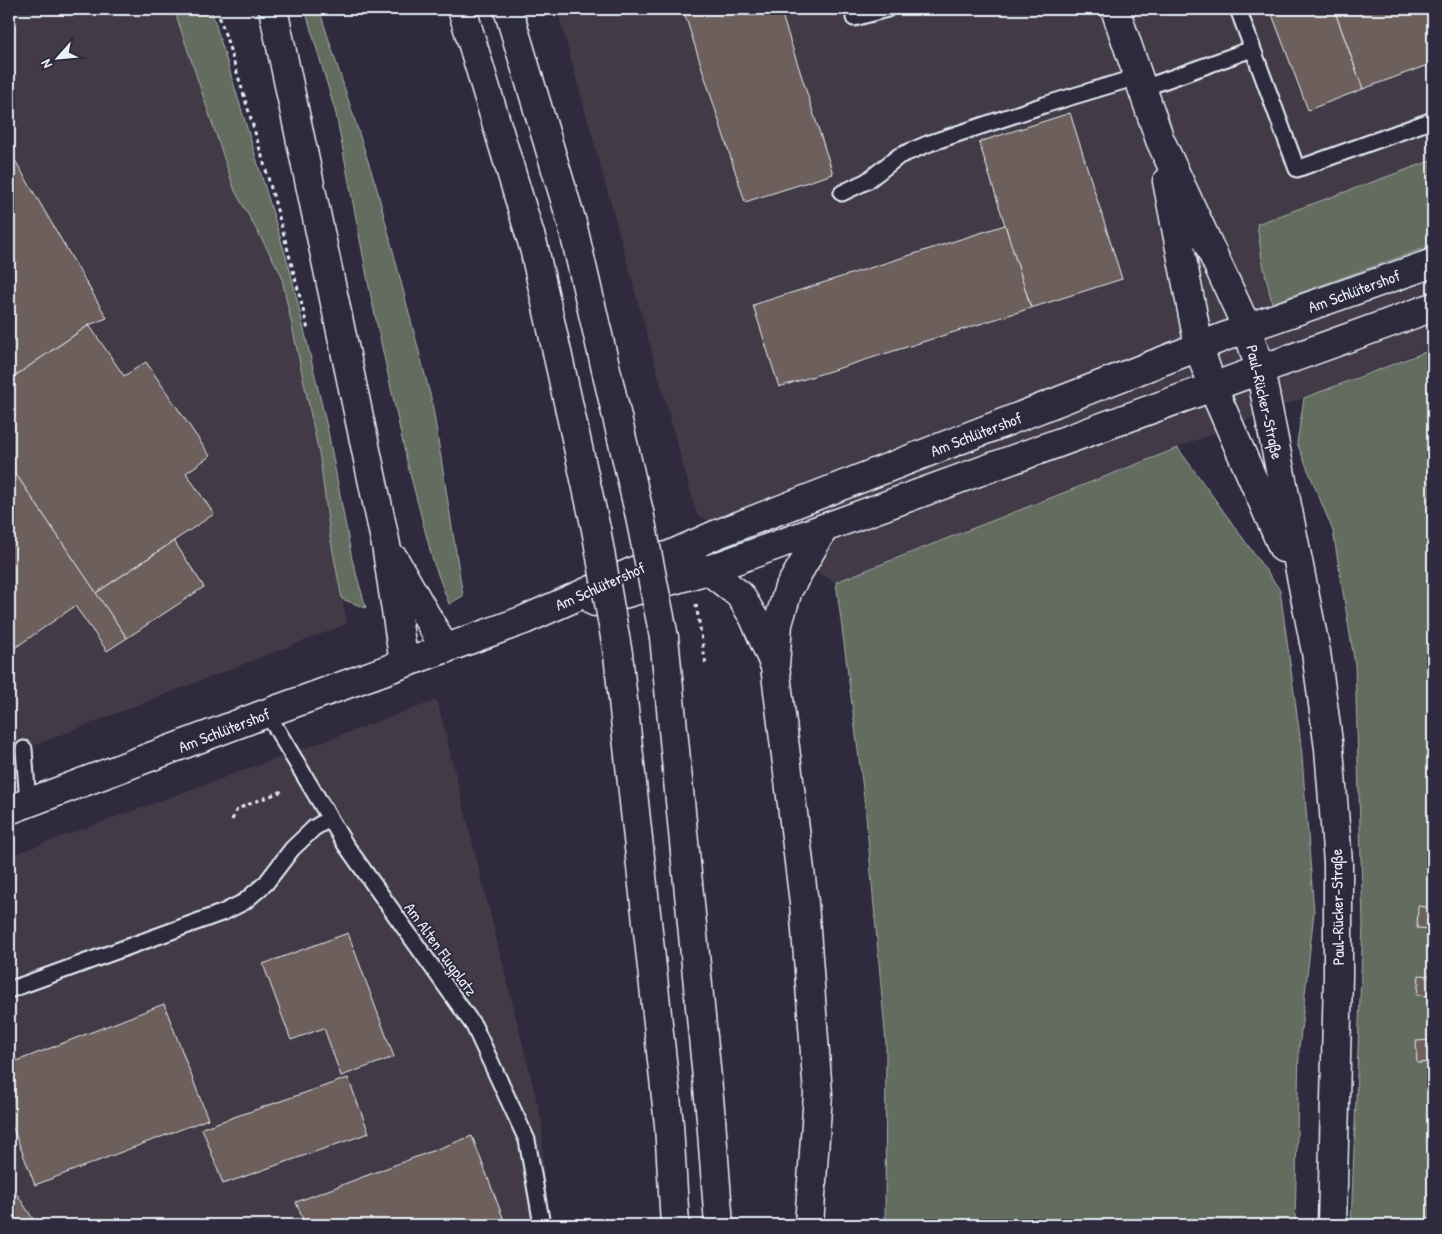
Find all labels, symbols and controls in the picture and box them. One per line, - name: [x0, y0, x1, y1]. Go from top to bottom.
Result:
- north arrow: [32, 32, 82, 82]
- text: N: [36, 56, 56, 72]
- street label: Am Schlütershof: [1305, 264, 1403, 318]
- street label: Paul-Rücker-Straße: [1241, 343, 1289, 462]
- street label: Am Schlütershof: [927, 406, 1025, 462]
- street label: Am Schlütershof: [551, 556, 649, 616]
- street label: Am Schlütershof: [175, 702, 273, 758]
- street label: Paul-Rücker-Straße: [1325, 848, 1349, 966]
- street label: Am Alten Flugplatz: [400, 898, 483, 1000]

